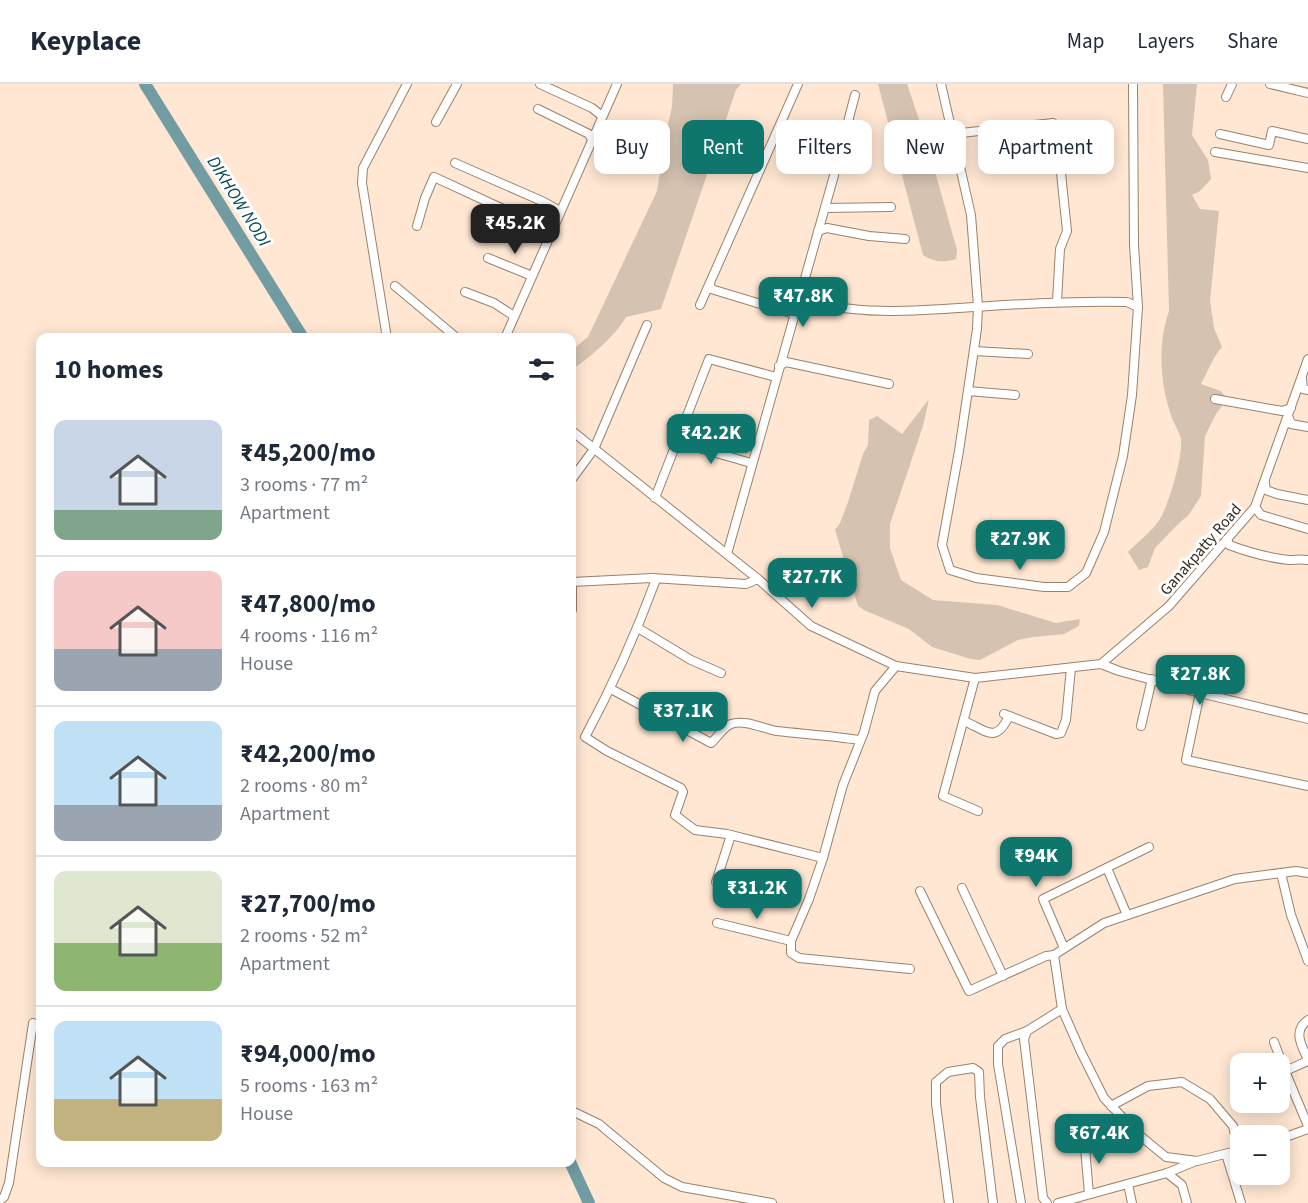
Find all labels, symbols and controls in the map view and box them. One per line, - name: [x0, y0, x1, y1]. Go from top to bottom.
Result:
- text: Keyplace: [30, 21, 141, 61]
- text: Map: [1067, 26, 1104, 56]
- text: Layers: [1137, 26, 1194, 56]
- text: Share: [1227, 26, 1278, 56]
- chip: Buy: [594, 120, 670, 174]
- chip: Rent: [682, 120, 764, 174]
- chip: Filters: [776, 120, 872, 174]
- chip: New: [884, 120, 966, 174]
- chip: Apartment: [978, 120, 1114, 174]
- water label: DIKHOW NODI: [201, 151, 277, 252]
- pin: ₹45.2K: [466, 204, 564, 255]
- text: ₹45.2K: [485, 209, 545, 237]
- pin: ₹47.8K: [754, 277, 852, 328]
- text: ₹47.8K: [773, 282, 833, 310]
- text: 10 homes: [54, 351, 163, 388]
- icon: filters: [525, 353, 558, 386]
- pin: ₹42.2K: [662, 414, 760, 465]
- text: ₹42.2K: [681, 419, 741, 447]
- text: ₹45,200/mo: [240, 434, 376, 471]
- icon: home: [102, 444, 174, 516]
- text: 3 rooms · 77 m²: [240, 471, 368, 499]
- text: Apartment: [240, 499, 330, 527]
- street label: Ganakpatty Road: [1155, 499, 1247, 600]
- pin: ₹27.9K: [971, 520, 1069, 571]
- text: ₹27.9K: [990, 525, 1050, 553]
- pin: ₹27.7K: [763, 558, 861, 609]
- text: ₹27.7K: [782, 563, 842, 591]
- text: ₹47,800/mo: [240, 585, 376, 622]
- icon: home: [102, 595, 174, 667]
- text: 4 rooms · 116 m²: [240, 622, 378, 650]
- text: House: [240, 650, 293, 678]
- pin: ₹27.8K: [1151, 655, 1249, 706]
- text: ₹27.8K: [1170, 660, 1230, 688]
- pin: ₹37.1K: [634, 692, 732, 743]
- text: ₹37.1K: [653, 697, 713, 725]
- text: ₹42,200/mo: [240, 735, 376, 772]
- icon: home: [102, 745, 174, 817]
- text: 2 rooms · 80 m²: [240, 772, 368, 800]
- text: Apartment: [240, 800, 330, 828]
- pin: ₹94K: [1000, 837, 1072, 888]
- text: ₹94K: [1014, 842, 1058, 870]
- pin: ₹31.2K: [708, 869, 806, 920]
- text: ₹31.2K: [727, 874, 787, 902]
- text: ₹27,700/mo: [240, 885, 376, 922]
- icon: home: [102, 895, 174, 967]
- text: 2 rooms · 52 m²: [240, 922, 368, 950]
- text: Apartment: [240, 950, 330, 978]
- text: ₹94,000/mo: [240, 1035, 376, 1072]
- icon: home: [102, 1045, 174, 1117]
- map controls: [1230, 1053, 1290, 1185]
- button: +: [1230, 1053, 1290, 1113]
- text: 5 rooms · 163 m²: [240, 1072, 378, 1100]
- text: House: [240, 1100, 293, 1128]
- pin: ₹67.4K: [1050, 1114, 1148, 1165]
- text: ₹67.4K: [1069, 1119, 1129, 1147]
- button: −: [1230, 1125, 1290, 1185]

